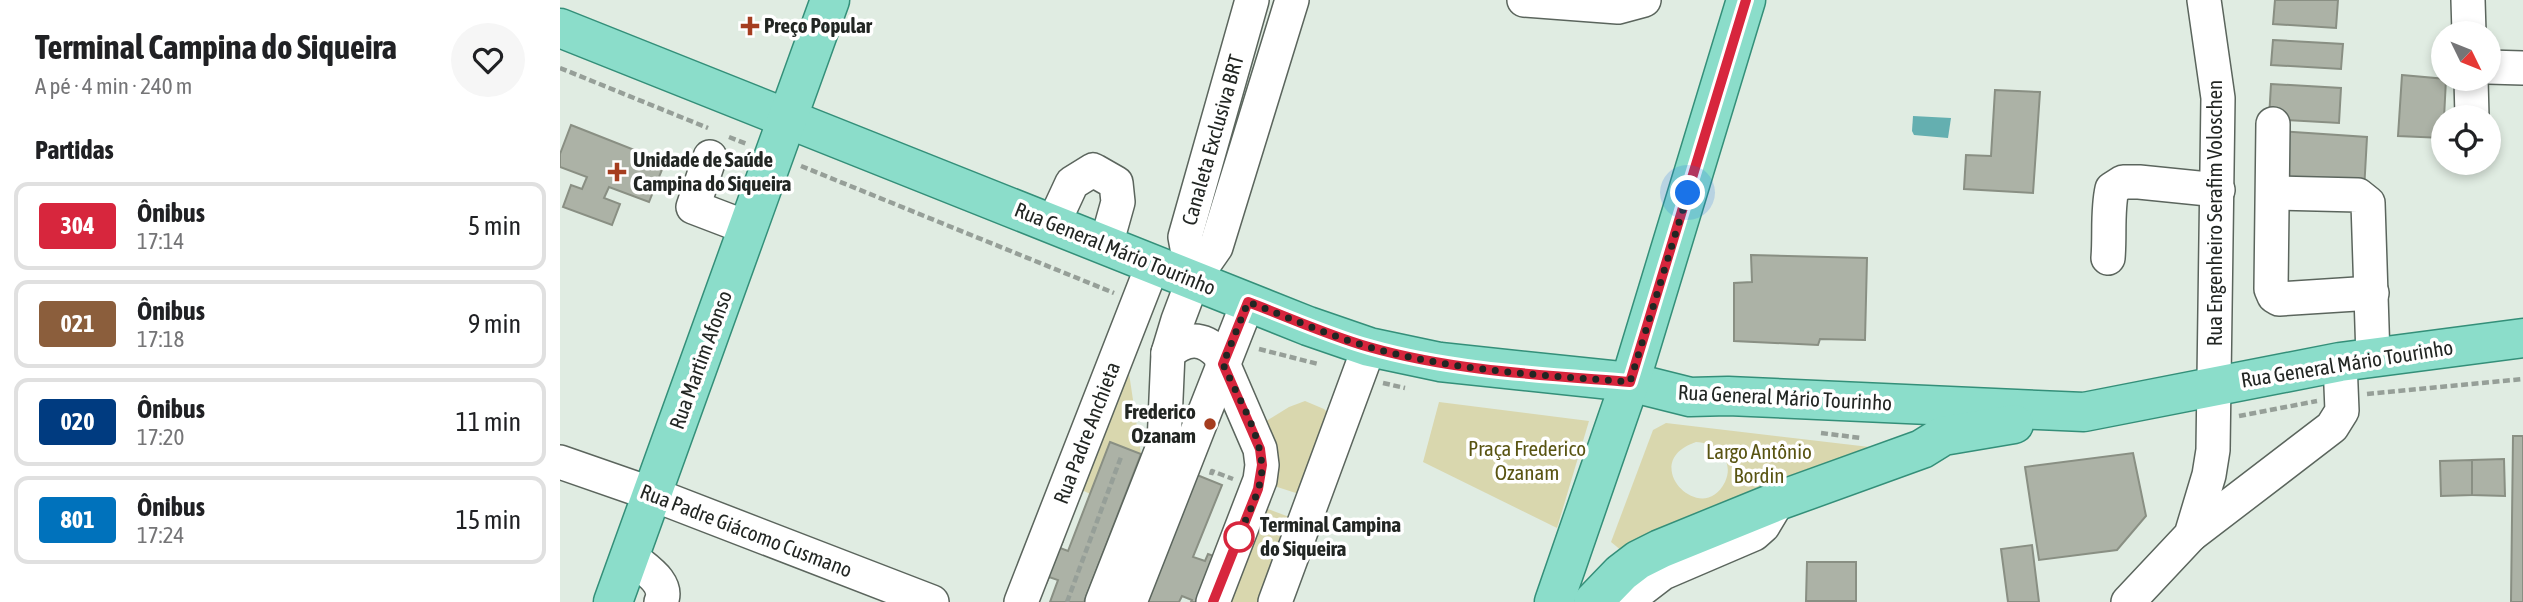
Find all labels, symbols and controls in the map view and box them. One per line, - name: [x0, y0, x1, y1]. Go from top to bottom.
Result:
- place label: Preço Popular: [764, 13, 873, 37]
- marker: Preço Popular: [742, 18, 758, 34]
- north arrow: [2431, 21, 2501, 91]
- map controls: [2431, 21, 2501, 175]
- button: heart: [451, 23, 525, 97]
- text: Terminal Campina do Siqueira: [35, 28, 397, 66]
- street label: Canaleta Exclusiva BRT: [1176, 52, 1248, 228]
- text: A pé · 4 min · 240 m: [35, 73, 192, 99]
- street label: Rua Engenheiro Serafim Voloschen: [2202, 80, 2226, 346]
- button: locate: [2431, 105, 2501, 175]
- text: Partidas: [35, 135, 114, 165]
- place label: Unidade de Saúde Campina do Siqueira: [633, 147, 792, 195]
- marker: Unidade de Saúde Campina do Siqueira: [607, 162, 627, 182]
- your location: [1670, 175, 1705, 210]
- street label: Rua General Mário Tourinho: [1011, 197, 1219, 299]
- text: Ônibus: [137, 198, 205, 228]
- text: 5 min: [468, 211, 521, 241]
- text: 304: [61, 212, 94, 239]
- text: 17:14: [137, 228, 184, 254]
- street label: Rua Martim Afonso: [664, 287, 736, 432]
- text: Ônibus: [137, 296, 205, 326]
- text: 9 min: [468, 309, 521, 339]
- text: 021: [61, 310, 94, 337]
- text: 17:18: [137, 326, 184, 352]
- street label: Rua General Mário Tourinho: [2239, 334, 2455, 392]
- street label: Rua Padre Anchieta: [1048, 358, 1124, 507]
- street label: Rua General Mário Tourinho: [1677, 379, 1893, 415]
- text: Ônibus: [137, 394, 205, 424]
- place label: Frederico Ozanam: [1124, 399, 1196, 447]
- text: 11 min: [456, 407, 521, 437]
- text: 020: [61, 408, 94, 435]
- marker: Frederico Ozanam: [1202, 416, 1218, 432]
- text: 17:20: [137, 424, 184, 450]
- park label: Praça Frederico Ozanam: [1468, 436, 1586, 484]
- park label: Largo Antônio Bordin: [1706, 439, 1812, 487]
- street label: Rua Padre Giácomo Cusmano: [637, 479, 856, 582]
- text: Ônibus: [137, 492, 205, 522]
- text: 15 min: [456, 505, 521, 535]
- text: 801: [61, 506, 94, 533]
- place label: Terminal Campina do Siqueira: [1260, 512, 1401, 560]
- text: 17:24: [137, 522, 184, 548]
- marker: Terminal Campina do Siqueira: [1224, 522, 1254, 552]

